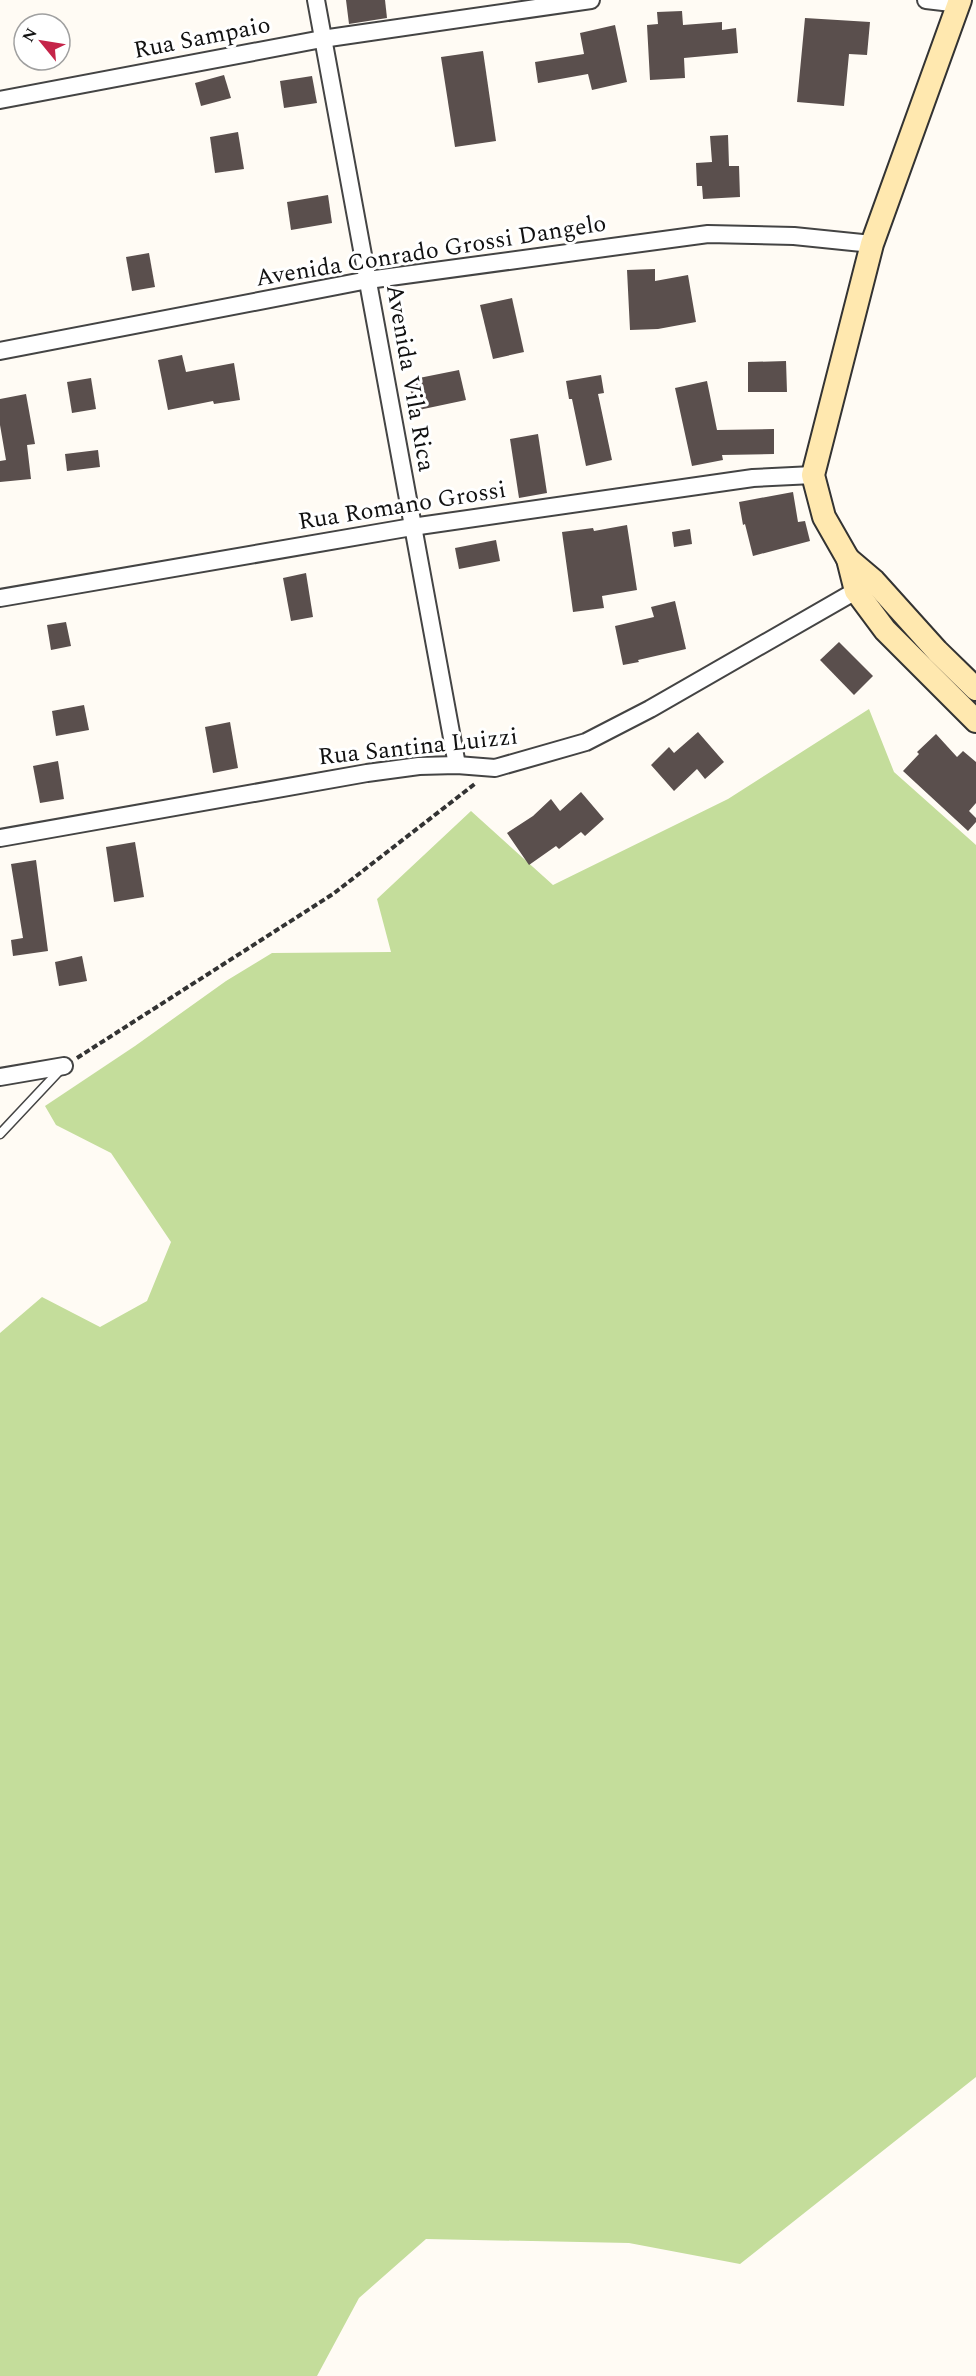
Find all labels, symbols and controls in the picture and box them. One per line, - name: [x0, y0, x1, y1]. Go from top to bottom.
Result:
- street label: Rua Sampaio: [131, 7, 273, 69]
- north arrow: [12, 12, 72, 72]
- text: N: [16, 23, 44, 47]
- street label: Avenida Conrado Grossi Dangelo: [253, 205, 609, 297]
- street label: Avenida Vila Rica: [376, 282, 444, 475]
- street label: Rua Romano Grossi: [295, 472, 509, 540]
- street label: Rua Santina Luizzi: [316, 719, 520, 775]

